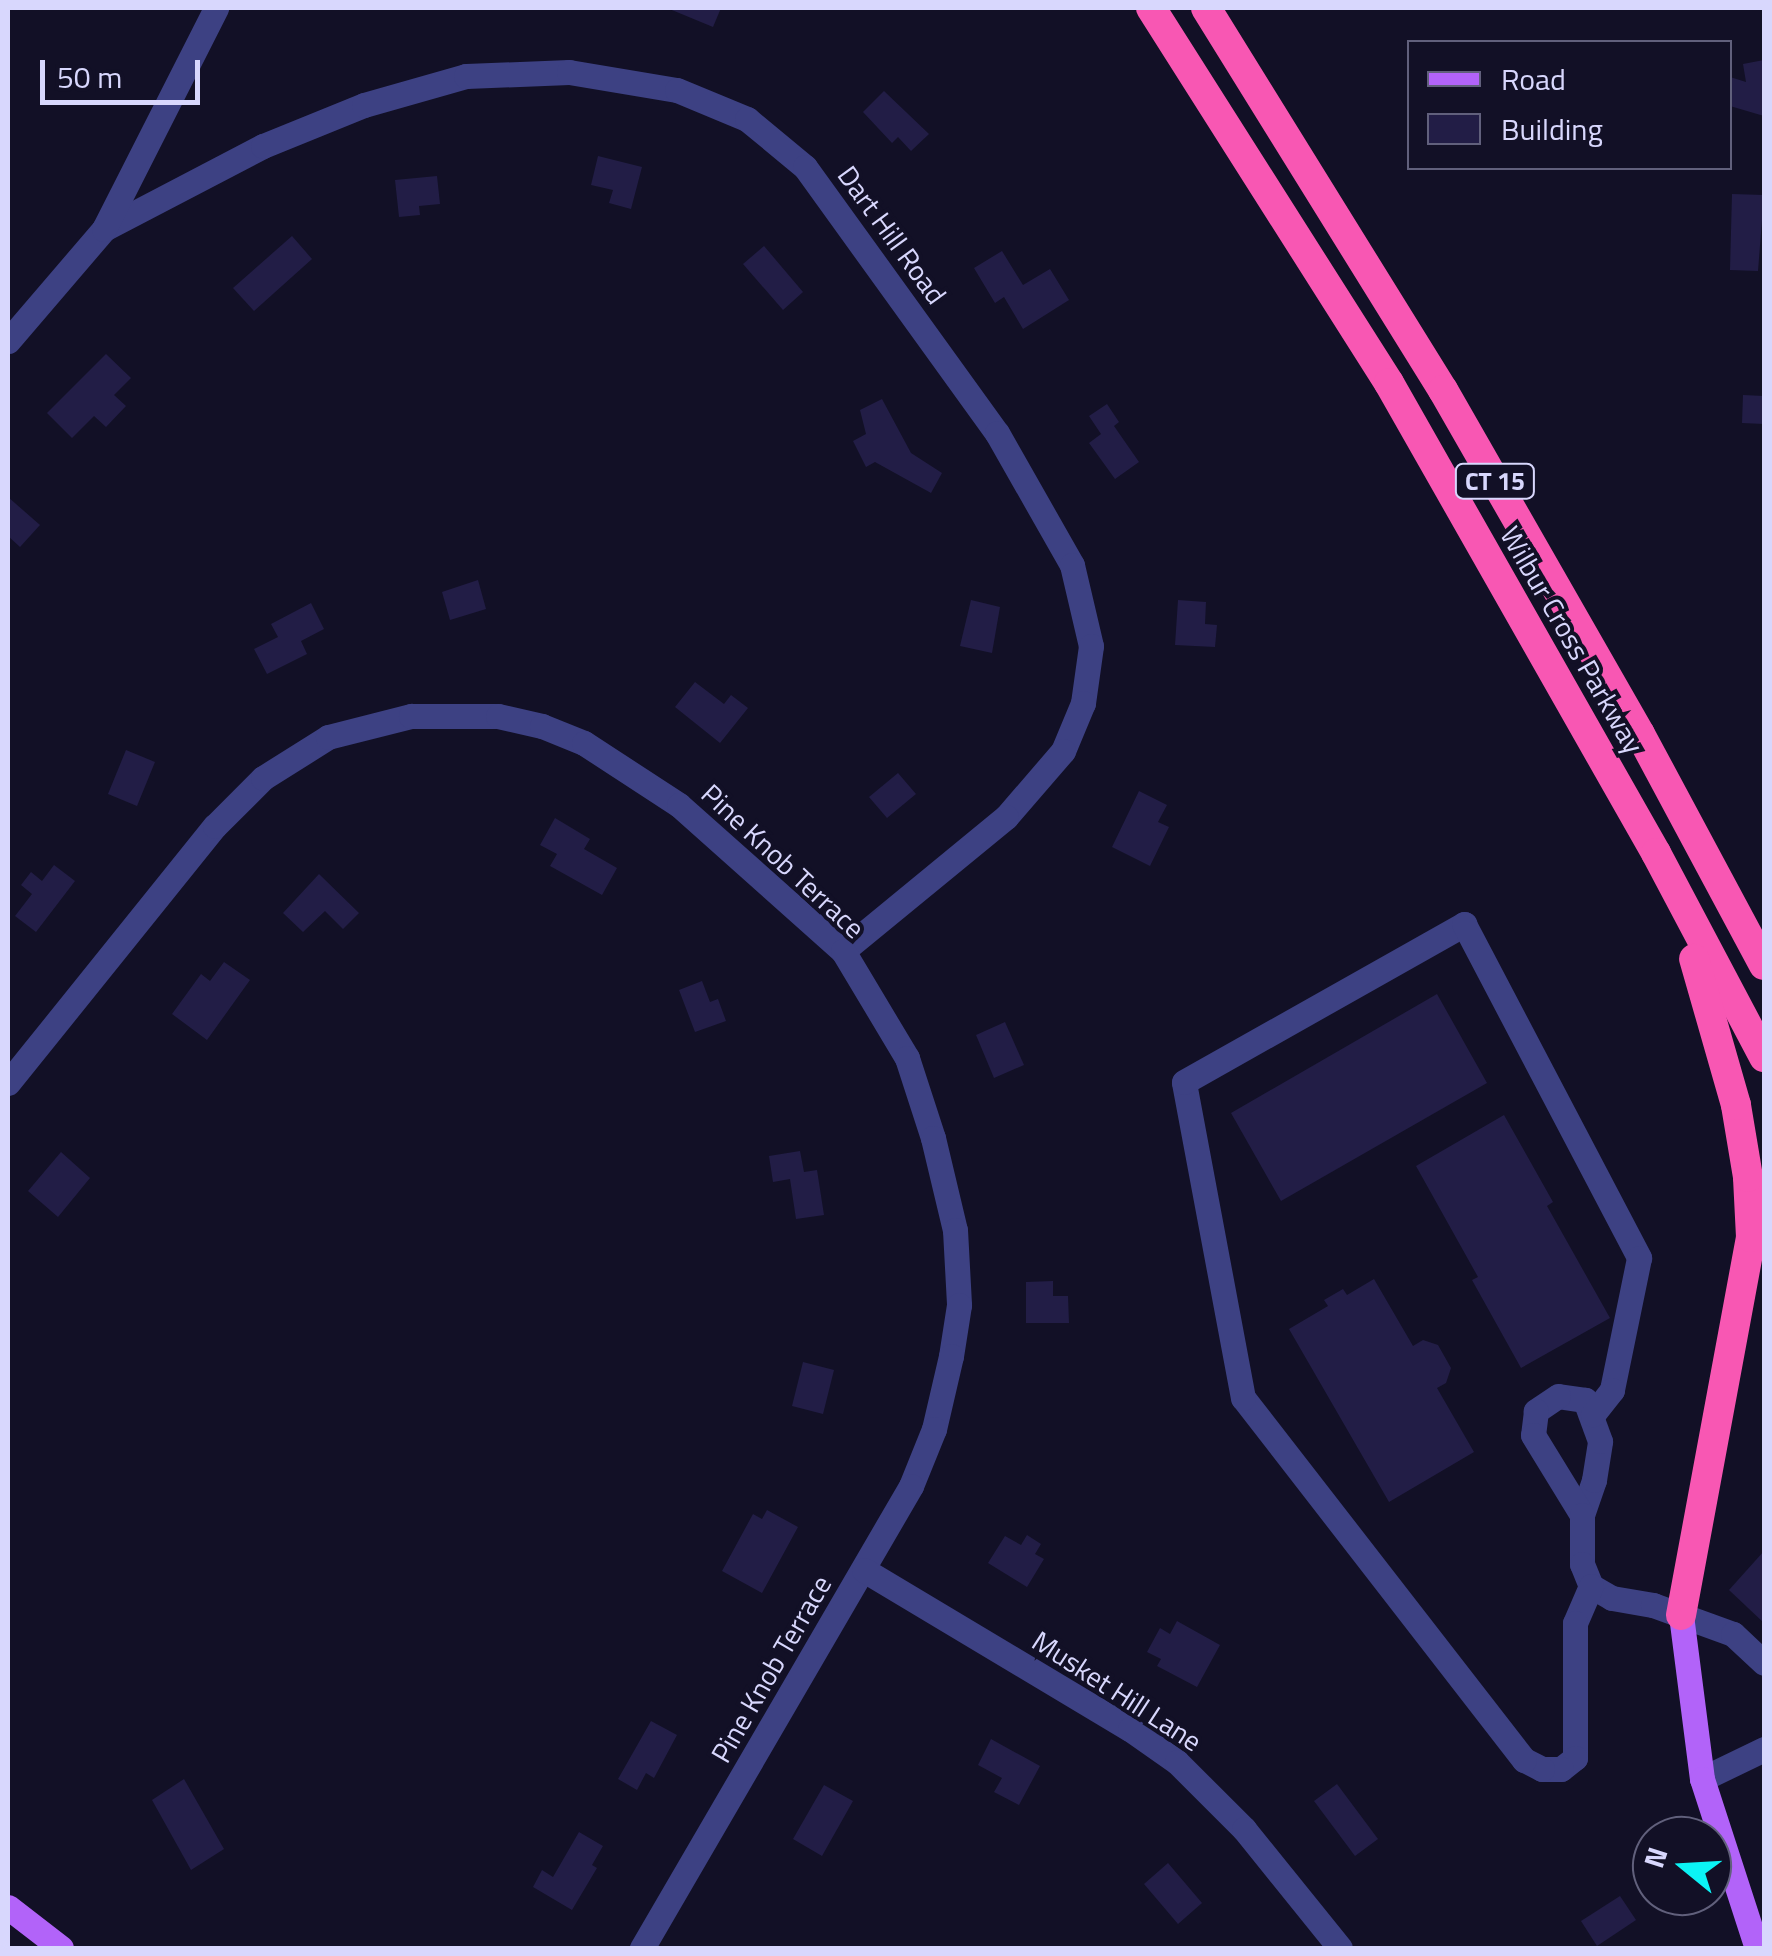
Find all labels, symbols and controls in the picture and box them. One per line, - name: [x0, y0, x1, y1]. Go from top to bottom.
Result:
- scale bar: [45, 40, 205, 102]
- legend: [1407, 40, 1732, 170]
- text: 50 m: [57, 54, 122, 100]
- text: Road: [1501, 56, 1566, 102]
- text: Building: [1501, 106, 1603, 152]
- street label: Dart Hill Road: [831, 159, 953, 311]
- road number: CT 15: [1452, 461, 1538, 501]
- street label: Wilbur Cross Parkway: [1493, 521, 1651, 759]
- street label: Pine Knob Terrace: [695, 777, 871, 945]
- street label: Pine Knob Terrace: [704, 1569, 838, 1769]
- street label: Musket Hill Lane: [1026, 1624, 1208, 1758]
- north arrow: [1632, 1816, 1732, 1916]
- text: N: [1631, 1841, 1678, 1873]

